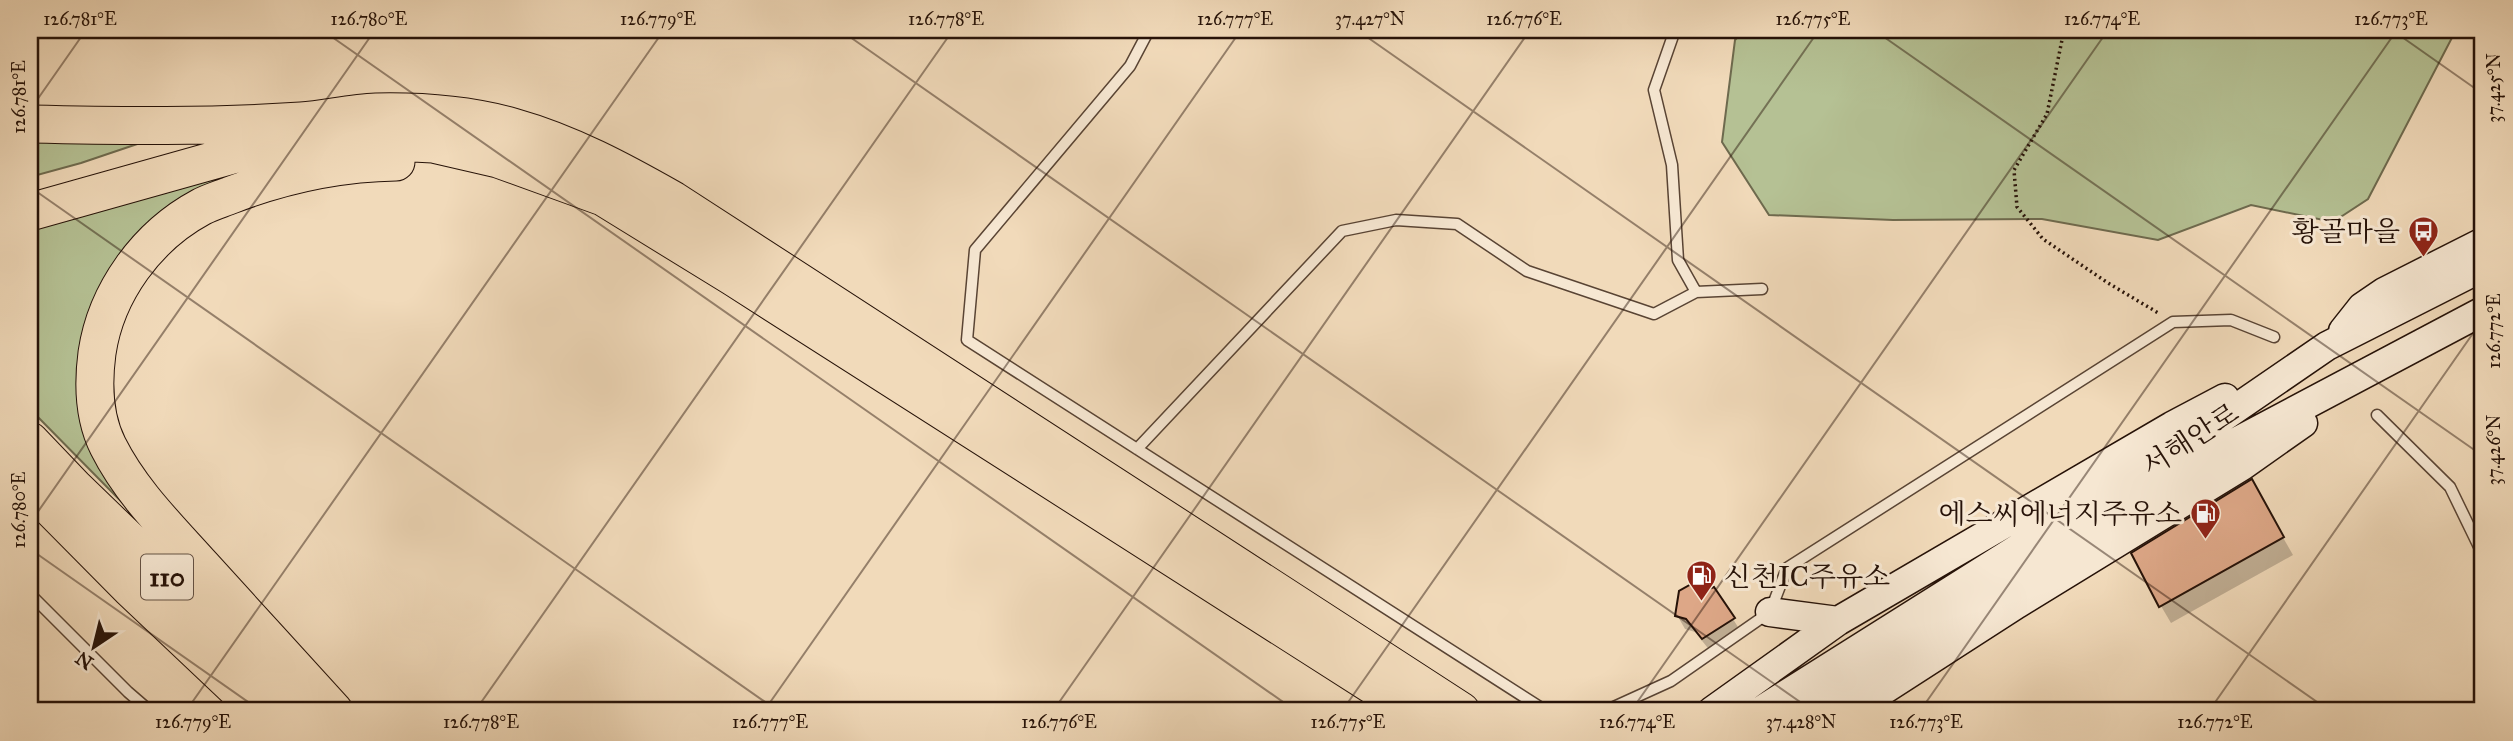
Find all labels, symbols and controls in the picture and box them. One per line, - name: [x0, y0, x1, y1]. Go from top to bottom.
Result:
- text: 126.781°E: [43, 8, 117, 30]
- text: 126.780°E: [331, 8, 408, 30]
- text: 126.779°E: [620, 8, 696, 30]
- text: 126.778°E: [908, 8, 984, 30]
- text: 126.777°E: [1197, 8, 1273, 30]
- text: 37.427°N: [1335, 8, 1405, 30]
- text: 126.776°E: [1486, 8, 1562, 30]
- text: 126.775°E: [1776, 8, 1851, 30]
- text: 126.774°E: [2064, 8, 2140, 30]
- text: 126.773°E: [2354, 8, 2428, 30]
- text: 37.425°N: [2483, 53, 2505, 123]
- text: 126.781°E: [8, 60, 30, 134]
- place label: 황골마을: [2292, 214, 2400, 249]
- bus stop icon: 황골마을: [2406, 214, 2440, 258]
- text: 126.772°E: [2483, 293, 2505, 369]
- street label: 서해안로: [2135, 395, 2245, 484]
- text: 37.426°N: [2483, 415, 2505, 485]
- text: 126.780°E: [8, 471, 30, 548]
- place label: 에스씨에너지주유소: [1939, 496, 2182, 531]
- fuel station icon: 에스씨에너지주유소: [2188, 496, 2222, 540]
- road number: 110: [141, 554, 193, 600]
- fuel station icon: 신천IC주유소: [1684, 559, 1718, 603]
- place label: 신천IC주유소: [1724, 559, 1890, 594]
- north arrow: [60, 612, 130, 682]
- text: N: [71, 646, 98, 675]
- text: 126.779°E: [155, 711, 231, 733]
- text: 126.778°E: [443, 711, 519, 733]
- text: 126.777°E: [732, 711, 808, 733]
- text: 126.776°E: [1021, 711, 1097, 733]
- text: 126.775°E: [1311, 711, 1386, 733]
- text: 126.774°E: [1599, 711, 1675, 733]
- text: 37.428°N: [1766, 711, 1836, 733]
- text: 126.773°E: [1889, 711, 1963, 733]
- text: 126.772°E: [2177, 711, 2253, 733]

